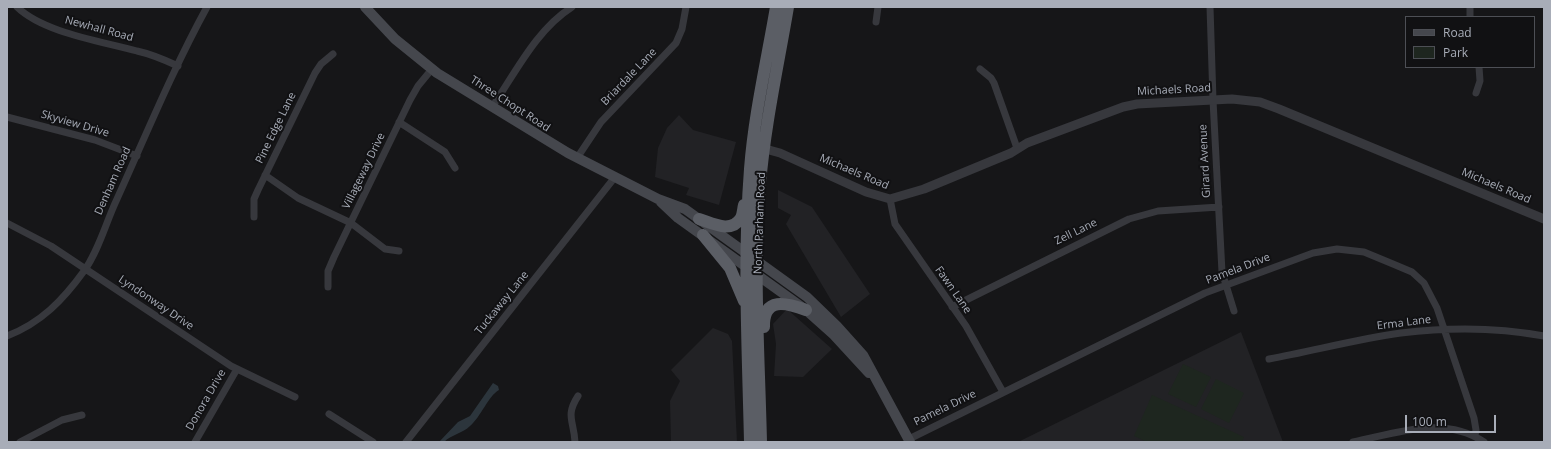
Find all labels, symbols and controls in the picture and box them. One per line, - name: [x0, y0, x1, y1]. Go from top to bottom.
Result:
- street label: Newhall Road: [63, 14, 135, 44]
- legend: [1405, 16, 1535, 68]
- text: Road: [1443, 24, 1472, 41]
- text: Park: [1443, 44, 1468, 61]
- street label: Briardale Lane: [598, 46, 660, 108]
- street label: Three Chopt Road: [468, 73, 552, 135]
- street label: Michaels Road: [1137, 81, 1211, 99]
- street label: Pine Edge Lane: [253, 90, 299, 166]
- street label: Skyview Drive: [39, 108, 111, 140]
- street label: Girard Avenue: [1196, 124, 1214, 198]
- street label: Villageway Drive: [340, 131, 388, 211]
- street label: Denham Road: [92, 145, 134, 217]
- street label: Michaels Road: [817, 151, 891, 193]
- street label: Michaels Road: [1459, 165, 1533, 207]
- street label: North Parham Road: [752, 172, 768, 274]
- street label: Zell Lane: [1053, 216, 1099, 248]
- street label: Pamela Drive: [1204, 251, 1272, 287]
- street label: Fawn Lane: [932, 264, 974, 316]
- street label: Tuckaway Lane: [472, 269, 532, 337]
- street label: Lyndonway Drive: [116, 273, 196, 333]
- street label: Erma Lane: [1376, 313, 1432, 333]
- street label: Donora Drive: [183, 367, 229, 433]
- street label: Pamela Drive: [912, 387, 978, 429]
- scale bar: [1407, 407, 1498, 433]
- text: 100 m: [1412, 413, 1447, 430]

